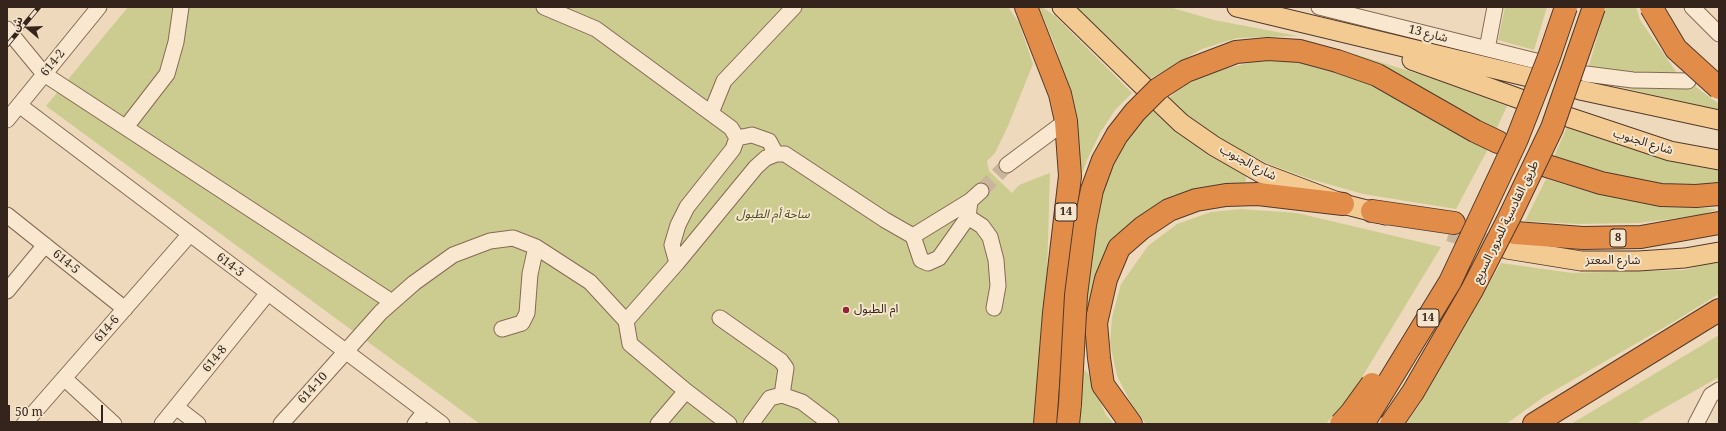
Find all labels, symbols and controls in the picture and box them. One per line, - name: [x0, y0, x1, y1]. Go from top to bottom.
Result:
- north arrow: [8, 8, 48, 48]
- text: ش: [7, 14, 26, 34]
- street label: شارع 13: [1407, 22, 1449, 46]
- street label: 614-2: [38, 47, 68, 79]
- street label: شارع الجنوب: [1611, 126, 1675, 158]
- street label: شارع الجنوب: [1217, 142, 1279, 184]
- street label: طريق القادسية للمرور السريع: [1470, 158, 1542, 286]
- road number: 14: [1055, 203, 1077, 221]
- park label: ساحة أم الطبول: [736, 208, 810, 222]
- road number: 8: [1610, 229, 1626, 247]
- street label: 614-5: [50, 247, 82, 277]
- street label: 614-3: [213, 250, 247, 280]
- street label: شارع المعتز: [1586, 254, 1640, 268]
- place label: ام الطبول: [854, 303, 898, 317]
- marker: ام الطبول: [841, 305, 851, 315]
- road number: 14: [1417, 309, 1439, 327]
- street label: 614-6: [92, 313, 122, 345]
- street label: 614-8: [200, 343, 230, 375]
- street label: 614-10: [295, 369, 331, 407]
- scale bar: [10, 397, 105, 423]
- text: 50 m: [15, 403, 43, 420]

